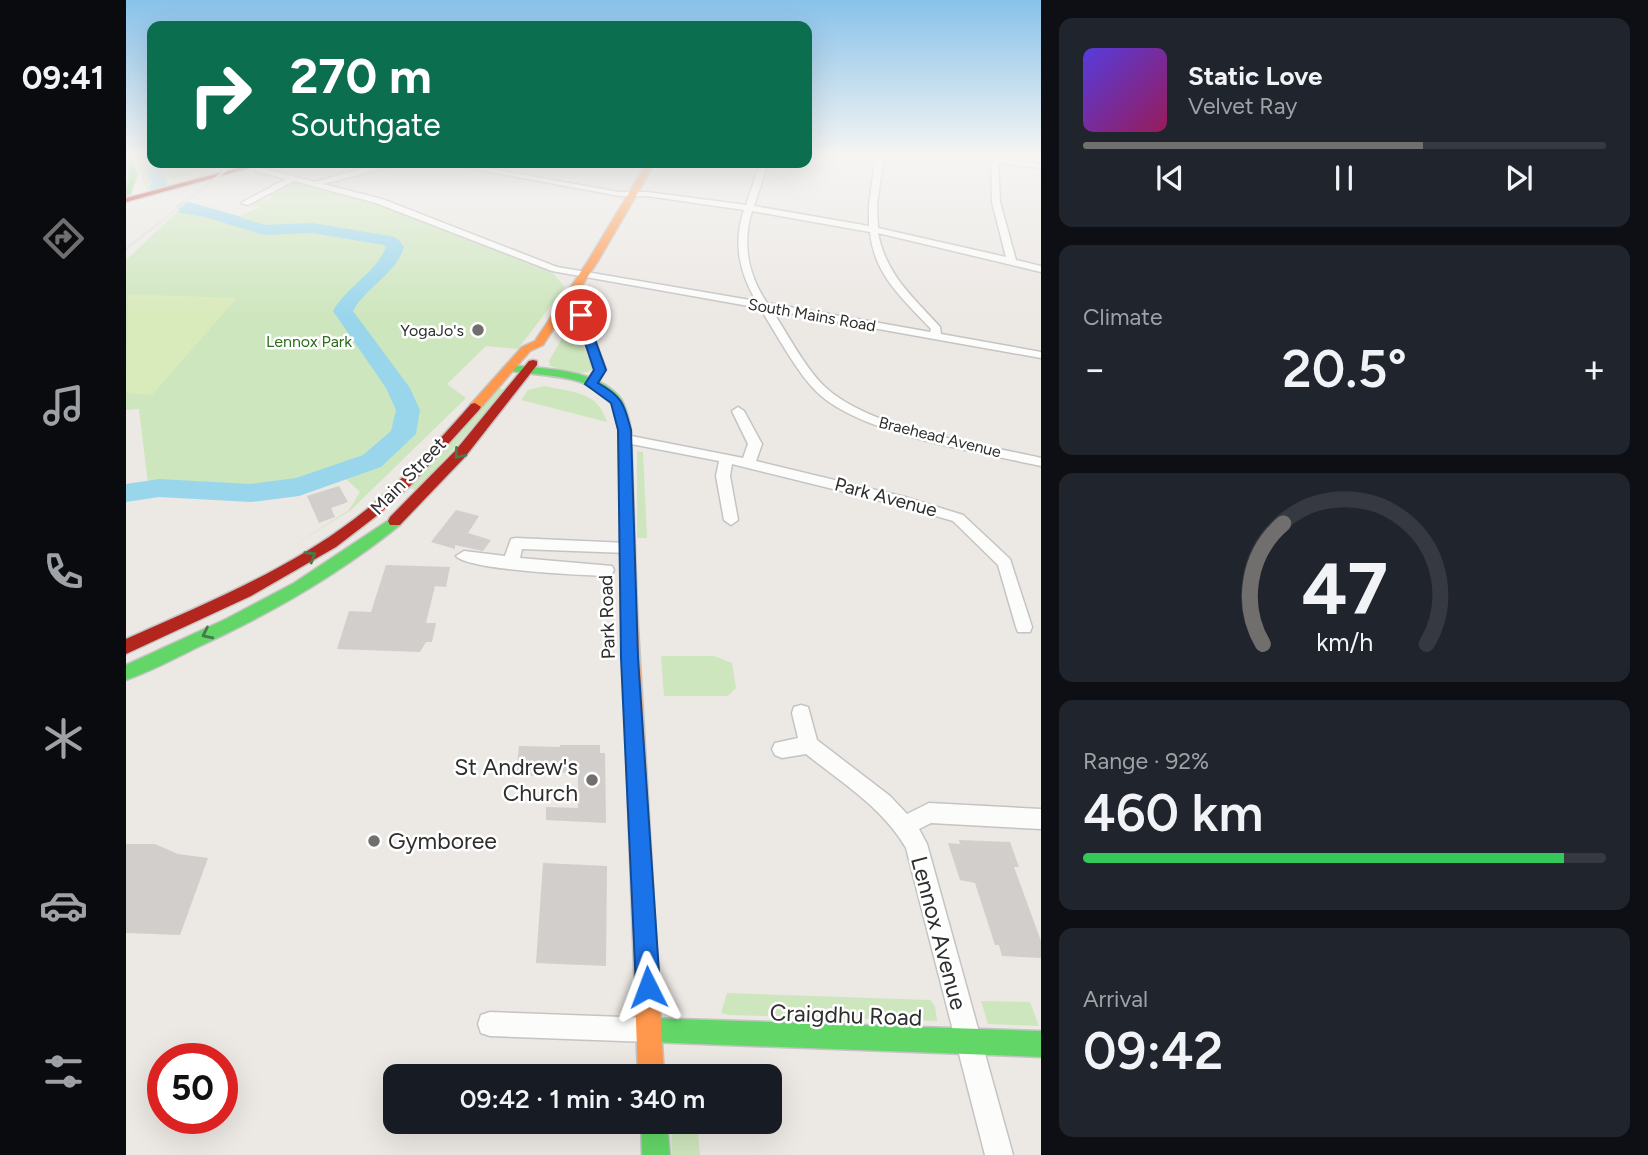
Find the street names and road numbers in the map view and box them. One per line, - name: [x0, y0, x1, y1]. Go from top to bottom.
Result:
- street label: South Mains Road: [747, 294, 877, 336]
- street label: Braehead Avenue: [877, 413, 1003, 461]
- street label: Main Street: [365, 433, 451, 519]
- street label: Park Avenue: [832, 472, 940, 522]
- street label: Park Road: [594, 574, 620, 660]
- street label: Lennox Avenue: [905, 853, 973, 1013]
- street label: Craigdhu Road: [769, 998, 923, 1032]

